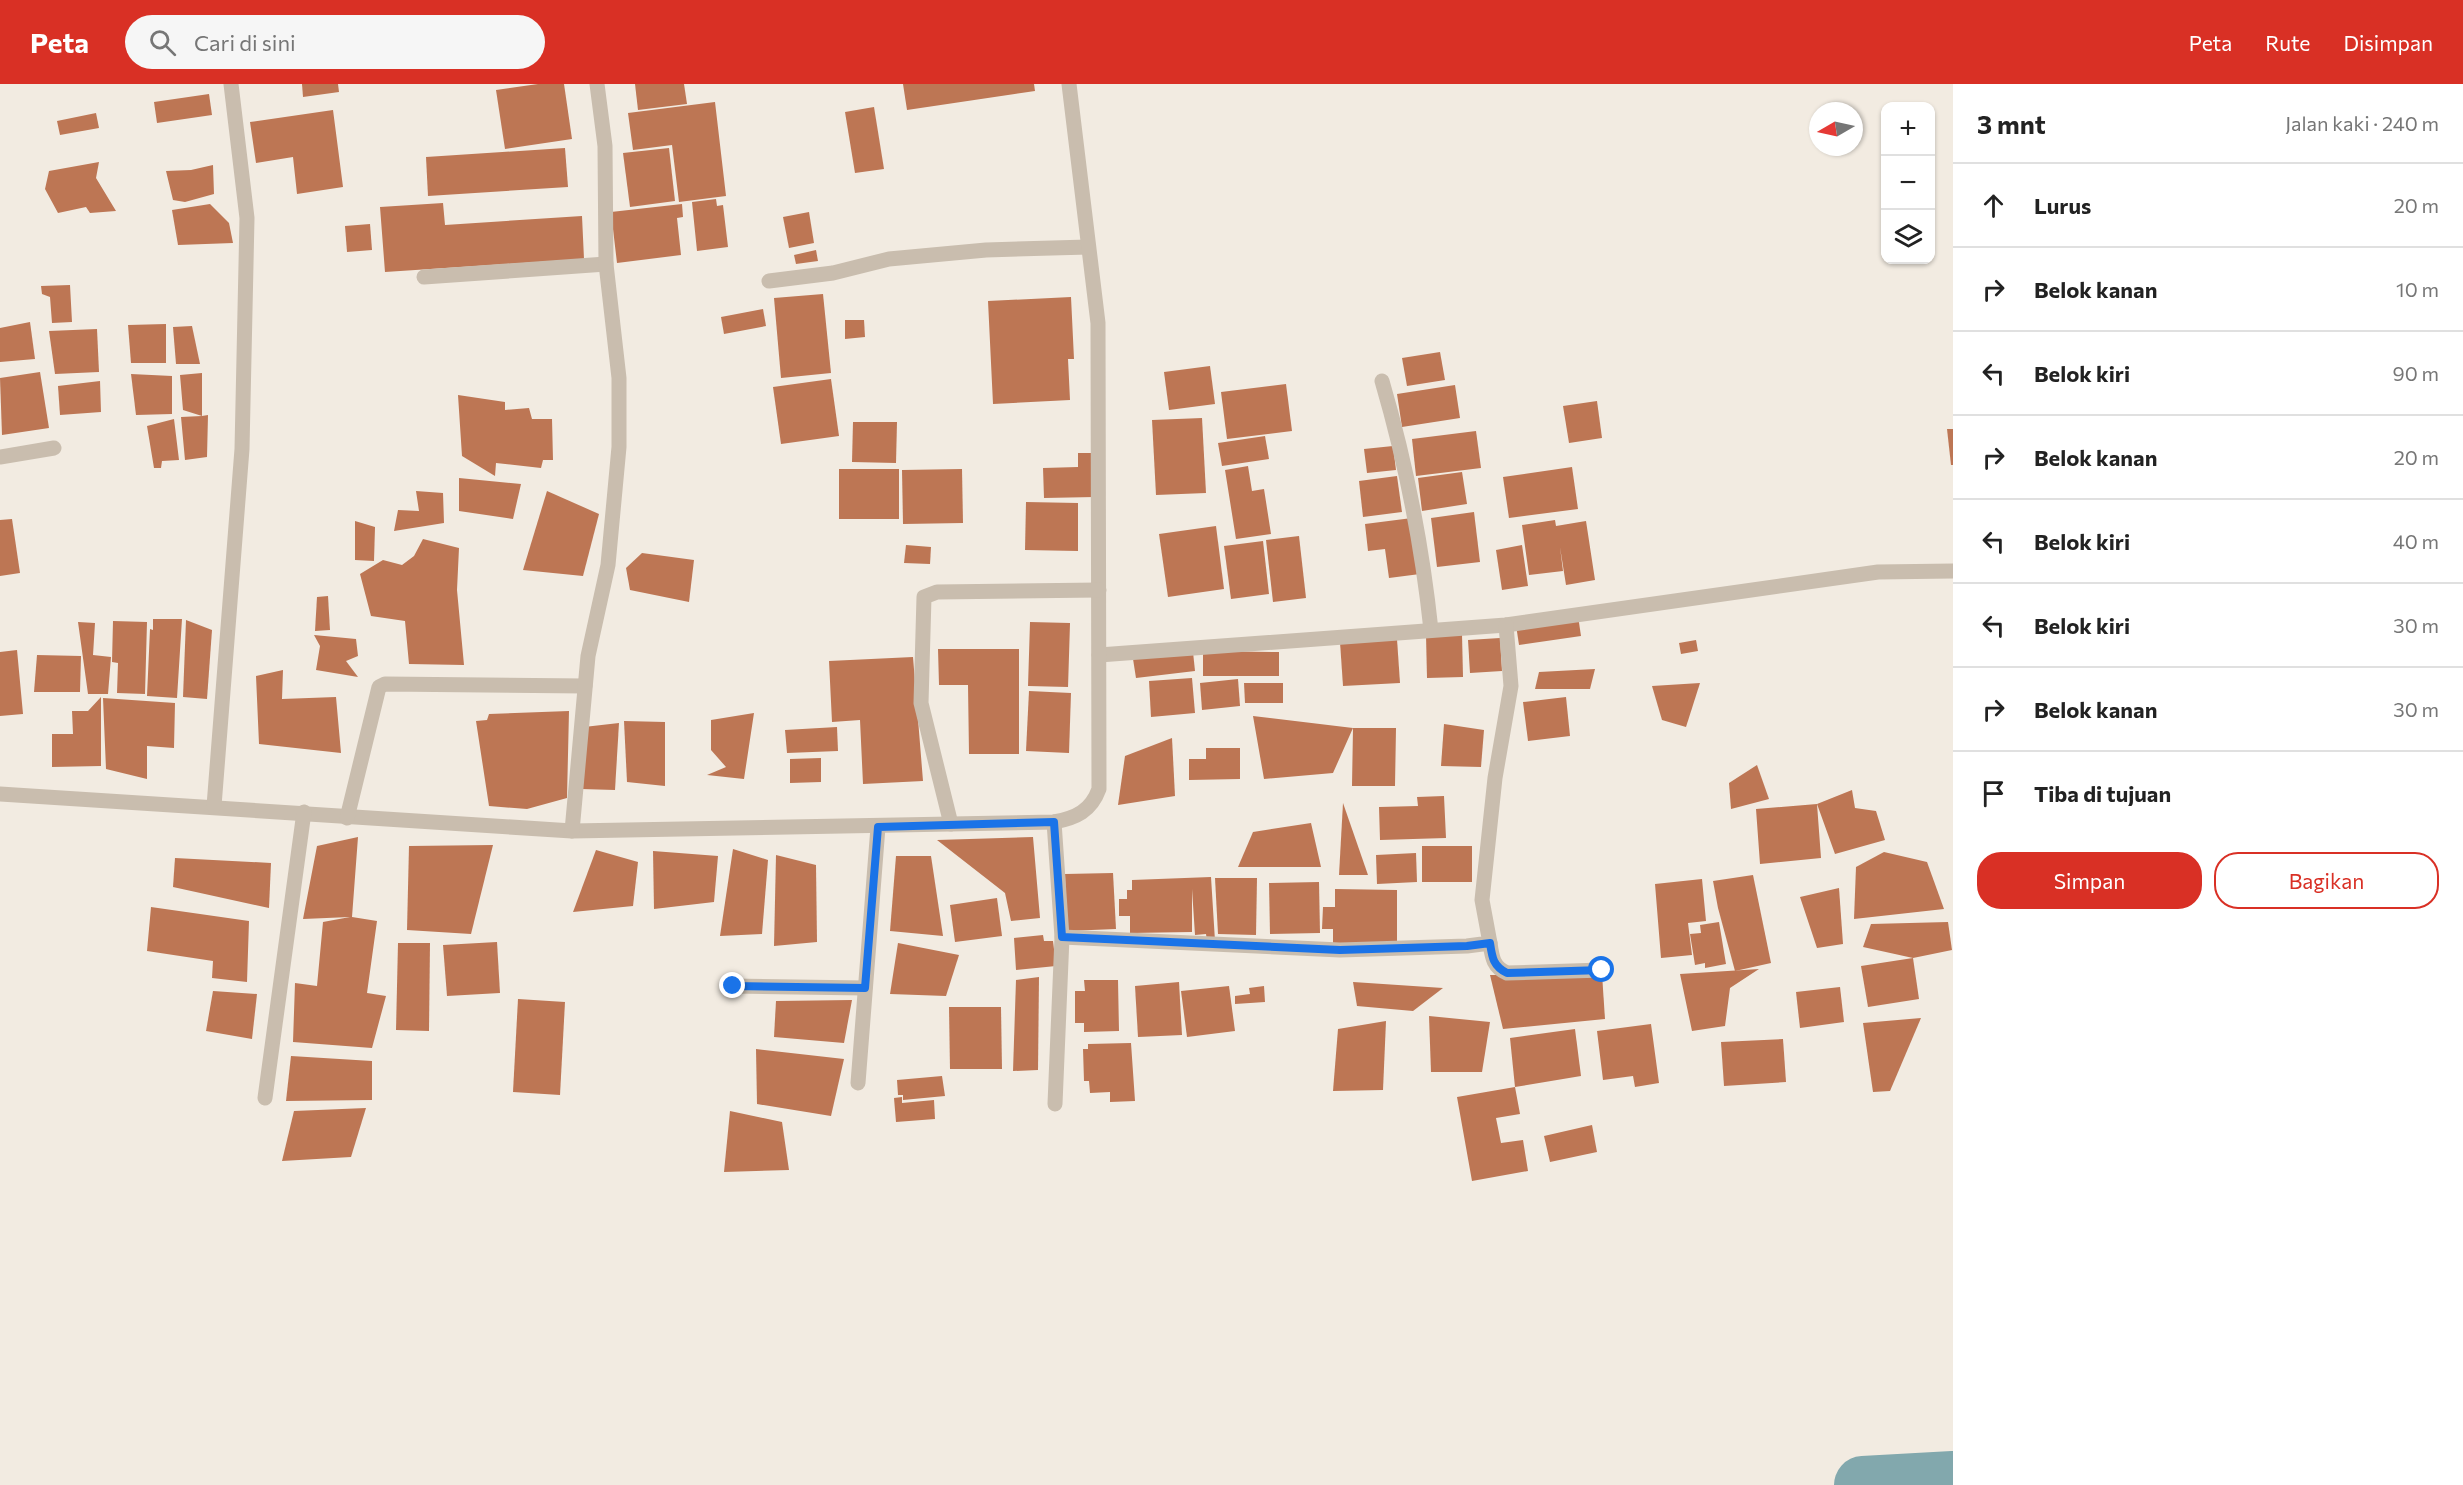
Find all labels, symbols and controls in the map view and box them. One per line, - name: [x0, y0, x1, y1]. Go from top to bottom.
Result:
- search box: [125, 15, 545, 69]
- text: Peta: [30, 25, 89, 59]
- icon: search: [146, 26, 179, 59]
- text: Cari di sini: [194, 29, 296, 56]
- text: Peta: [2189, 30, 2232, 55]
- text: Rute: [2265, 30, 2310, 55]
- text: Disimpan: [2343, 30, 2433, 55]
- north arrow: [1809, 102, 1863, 156]
- map controls: [1881, 102, 1935, 264]
- button: +: [1881, 102, 1935, 156]
- text: 3 mnt: [1977, 108, 2046, 139]
- text: Jalan kaki · 240 m: [2285, 111, 2439, 135]
- button: −: [1881, 156, 1935, 210]
- icon: ahead: [1977, 189, 2010, 222]
- text: Lurus: [2034, 192, 2091, 219]
- text: 20 m: [2394, 193, 2439, 217]
- button: layers: [1881, 210, 1935, 264]
- icon: right: [1977, 273, 2010, 306]
- text: Belok kanan: [2034, 276, 2157, 303]
- text: 10 m: [2396, 277, 2439, 301]
- icon: left: [1977, 357, 2010, 390]
- text: Belok kiri: [2034, 360, 2130, 387]
- text: 90 m: [2393, 361, 2439, 385]
- icon: right: [1977, 441, 2010, 474]
- text: Belok kanan: [2034, 444, 2157, 471]
- text: 20 m: [2394, 445, 2439, 469]
- icon: left: [1977, 525, 2010, 558]
- text: Belok kiri: [2034, 528, 2130, 555]
- text: 40 m: [2393, 529, 2439, 553]
- icon: left: [1977, 609, 2010, 642]
- text: Belok kiri: [2034, 612, 2130, 639]
- text: 30 m: [2393, 613, 2439, 637]
- icon: right: [1977, 693, 2010, 726]
- text: Belok kanan: [2034, 696, 2157, 723]
- text: 30 m: [2393, 697, 2439, 721]
- icon: arrive: [1977, 777, 2010, 810]
- text: Tiba di tujuan: [2034, 780, 2171, 807]
- button: Simpan: [1977, 852, 2202, 909]
- button: Bagikan: [2214, 852, 2439, 909]
- route start: [1588, 956, 1614, 982]
- route end: [719, 972, 745, 998]

